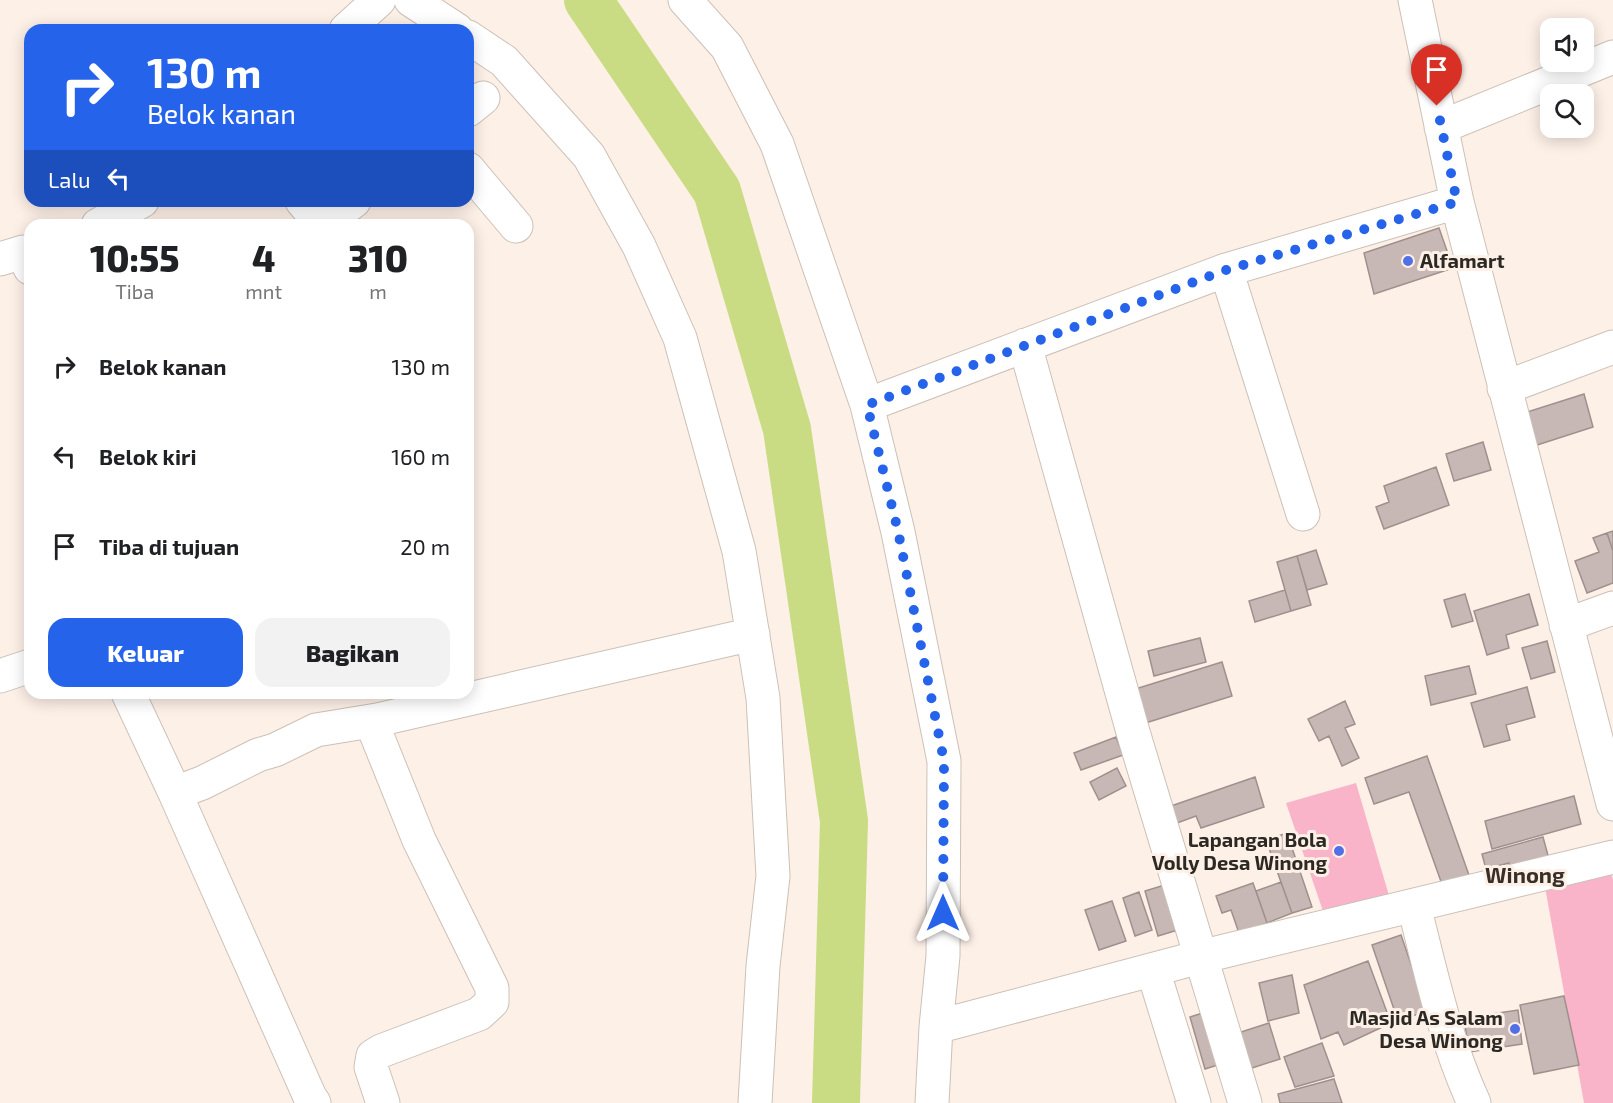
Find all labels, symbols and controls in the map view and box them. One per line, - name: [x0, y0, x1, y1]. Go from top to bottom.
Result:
- map controls: [1540, 18, 1594, 138]
- button: sound: [1540, 18, 1594, 72]
- pin: [1411, 44, 1462, 106]
- text: 130 m: [147, 46, 262, 96]
- icon: right: [48, 48, 126, 126]
- icon: arrive: [1420, 53, 1453, 86]
- button: search: [1540, 84, 1594, 138]
- text: Belok kanan: [147, 97, 296, 129]
- icon: left: [102, 162, 135, 195]
- text: Lalu: [48, 166, 90, 192]
- text: 10:55: [90, 236, 179, 279]
- text: 4: [252, 236, 275, 279]
- text: 310: [348, 236, 408, 279]
- place label: Alfamart: [1420, 248, 1505, 272]
- marker: Alfamart: [1401, 254, 1415, 268]
- text: Tiba: [115, 279, 154, 303]
- text: mnt: [245, 279, 282, 303]
- text: m: [369, 279, 387, 303]
- icon: right: [48, 350, 81, 383]
- text: Belok kanan: [99, 353, 226, 379]
- text: 130 m: [392, 353, 450, 379]
- icon: left: [48, 440, 81, 473]
- text: Belok kiri: [99, 443, 196, 469]
- text: 160 m: [391, 443, 450, 469]
- icon: arrive: [48, 530, 81, 563]
- text: Tiba di tujuan: [99, 533, 239, 559]
- text: 20 m: [400, 533, 450, 559]
- button: Keluar: [48, 618, 243, 687]
- button: Bagikan: [255, 618, 450, 687]
- place label: Lapangan Bola Volly Desa Winong: [1152, 827, 1327, 875]
- marker: Lapangan Bola Volly Desa Winong: [1332, 844, 1346, 858]
- district label: Winong: [1485, 861, 1565, 887]
- position arrow: [911, 881, 975, 945]
- place label: Masjid As Salam Desa Winong: [1349, 1005, 1503, 1052]
- marker: Masjid As Salam Desa Winong: [1508, 1022, 1522, 1036]

